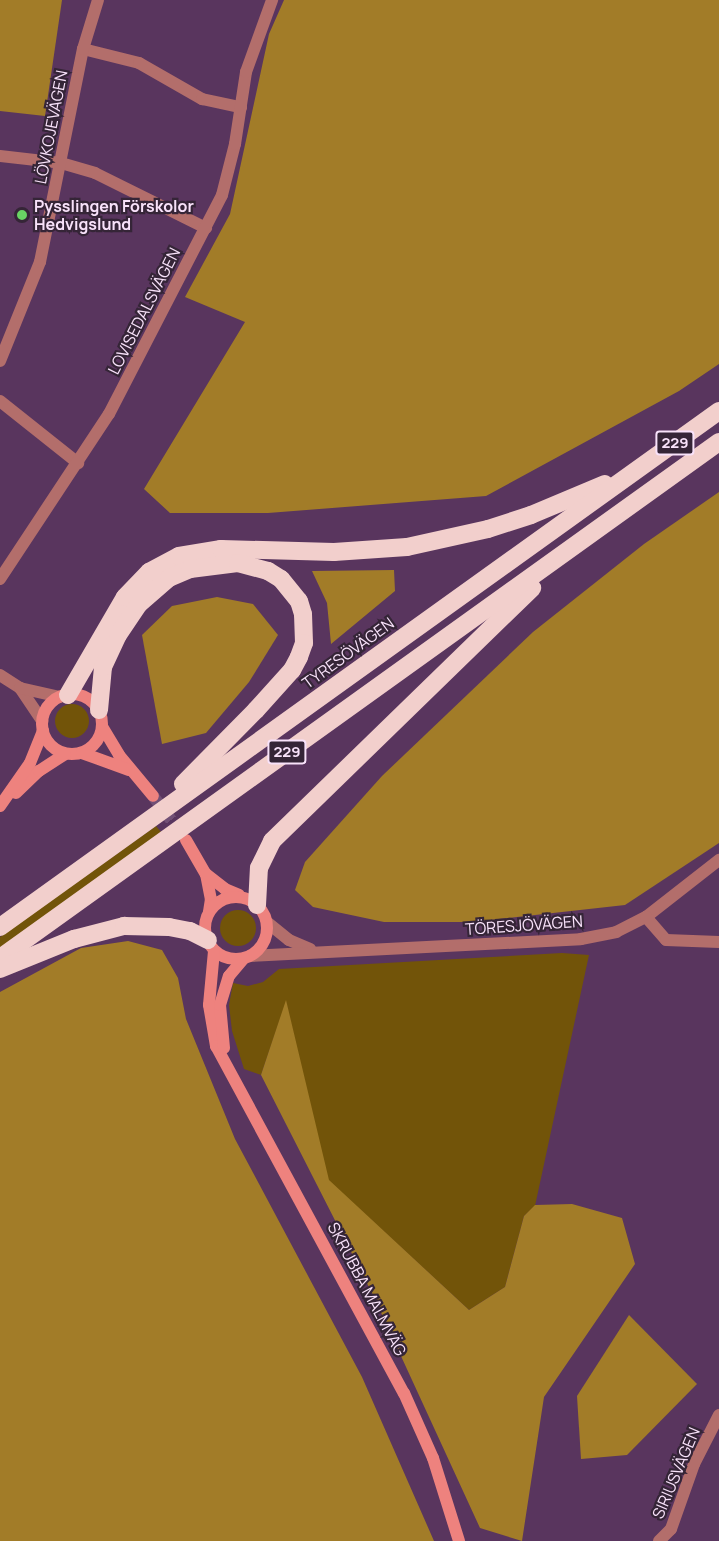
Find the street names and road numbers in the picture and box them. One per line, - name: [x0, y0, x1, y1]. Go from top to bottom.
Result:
- street label: LÖVKOJEVÄGEN: [31, 69, 71, 185]
- street label: LOVISEDALSVÄGEN: [104, 245, 184, 377]
- road number: 229: [654, 431, 696, 455]
- street label: TYRESÖVÄGEN: [299, 613, 397, 693]
- road number: 229: [266, 740, 308, 764]
- street label: TÖRESJÖVÄGEN: [464, 911, 584, 939]
- street label: SKRUBBA MALMVÄG: [324, 1219, 410, 1359]
- street label: SIRIUSVÄGEN: [648, 1424, 704, 1522]

